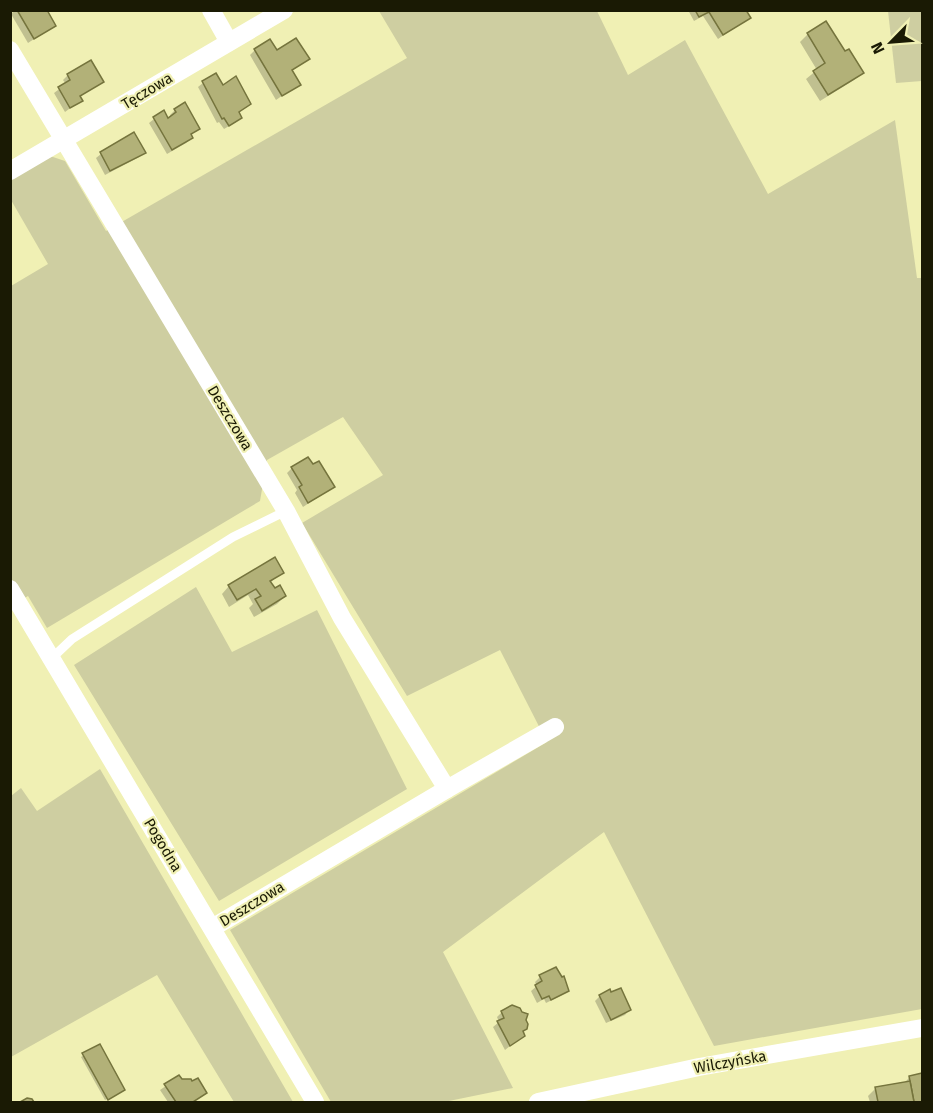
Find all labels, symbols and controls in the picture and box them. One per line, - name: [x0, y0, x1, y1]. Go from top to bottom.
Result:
- north arrow: [861, 12, 921, 72]
- text: N: [867, 39, 889, 57]
- street label: Tęczowa: [118, 69, 176, 113]
- street label: Deszczowa: [204, 382, 256, 454]
- street label: Pogodna: [140, 815, 186, 875]
- street label: Deszczowa: [216, 878, 288, 930]
- street label: Wilczyńska: [692, 1047, 768, 1077]

